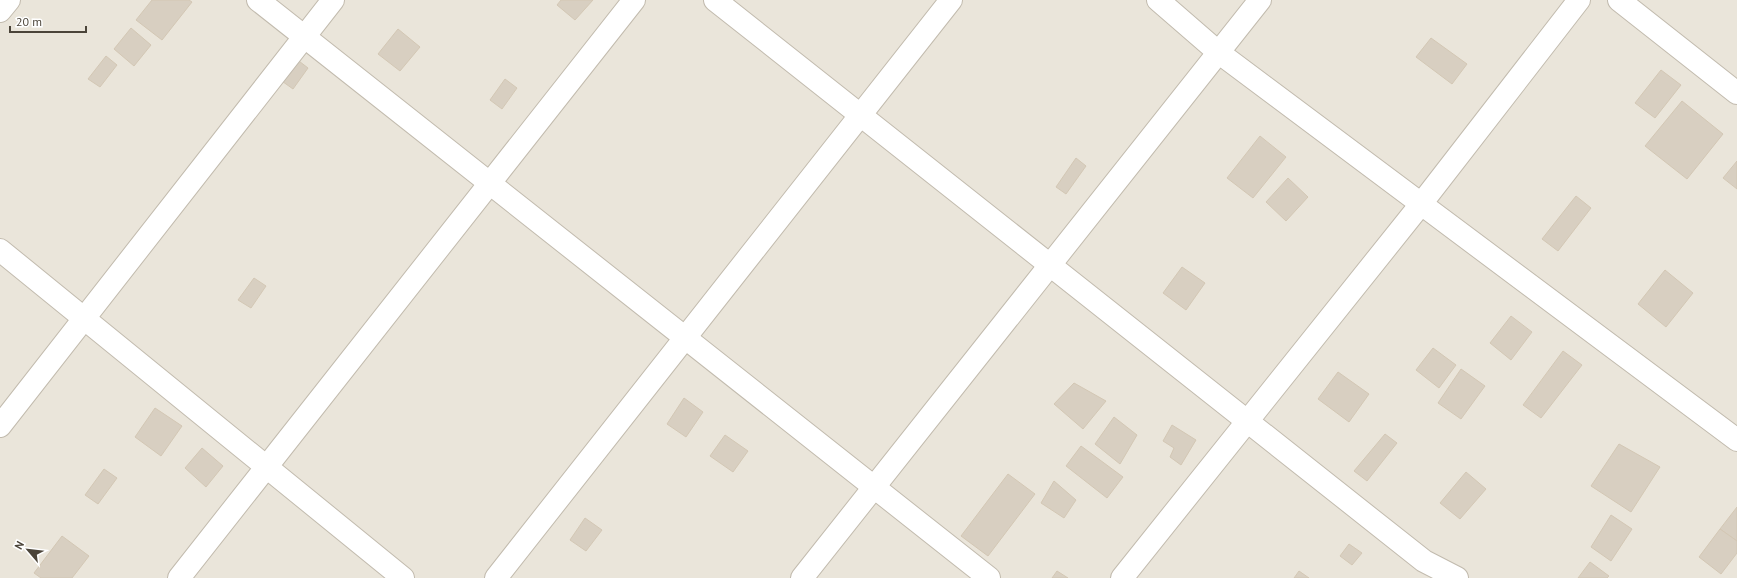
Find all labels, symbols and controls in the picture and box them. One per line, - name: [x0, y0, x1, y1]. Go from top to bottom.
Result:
- scale bar: [10, 8, 86, 34]
- text: 20 m: [16, 14, 42, 29]
- north arrow: [8, 530, 48, 570]
- text: N: [11, 539, 27, 552]

